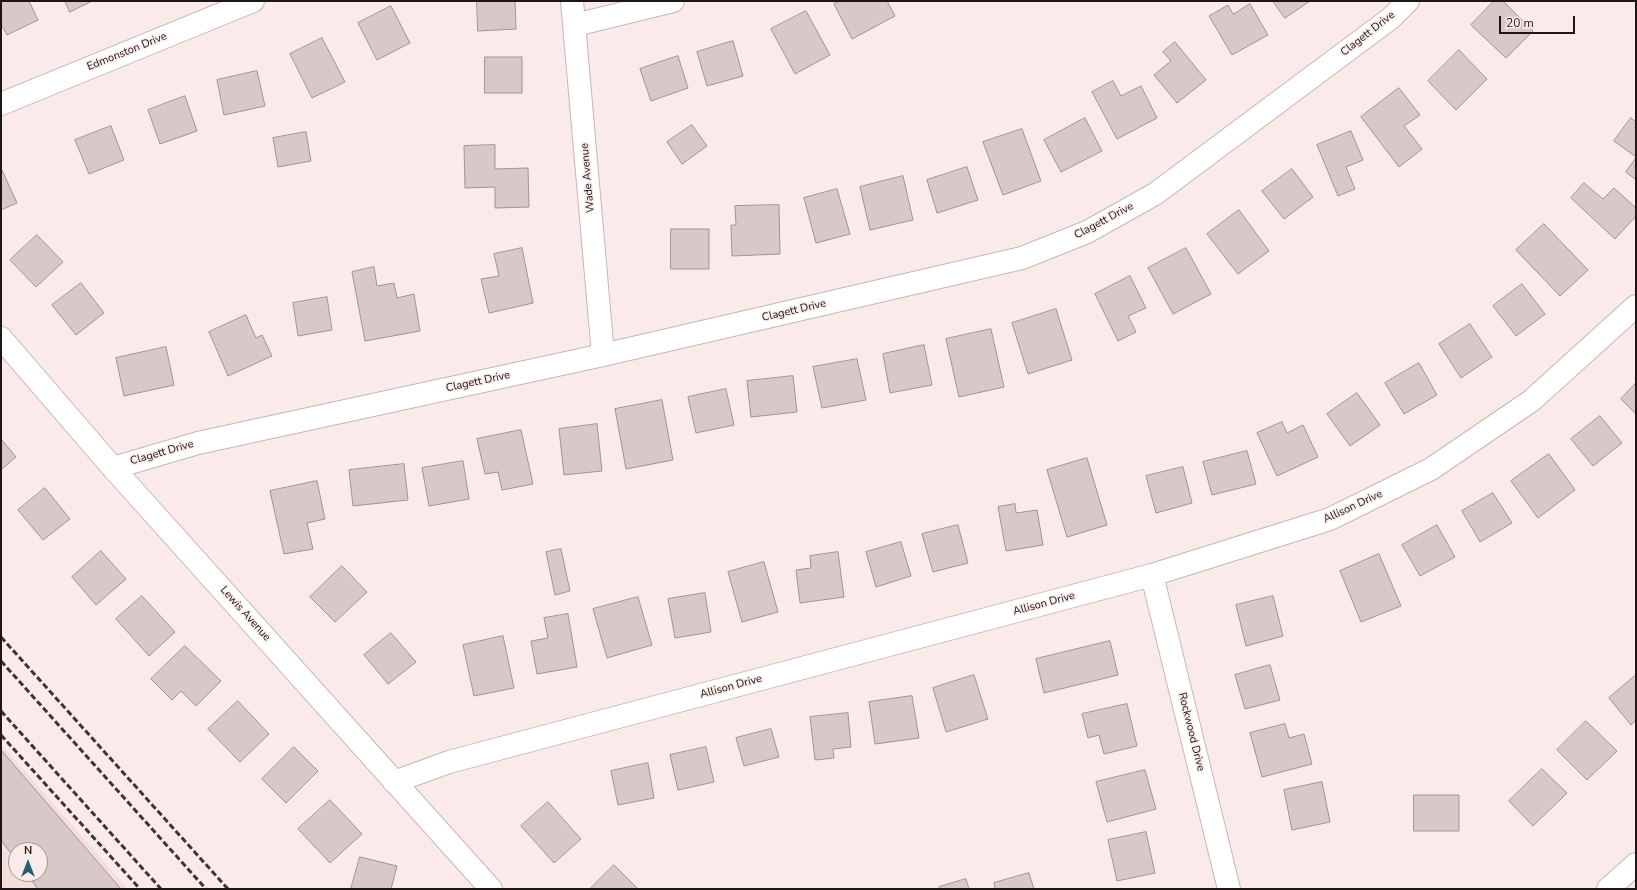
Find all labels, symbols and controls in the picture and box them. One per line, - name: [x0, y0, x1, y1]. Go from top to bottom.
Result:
- scale bar: [1501, 8, 1577, 34]
- street label: Clagett Drive: [1338, 9, 1398, 59]
- text: 20 m: [1506, 15, 1534, 31]
- street label: Edmonston Drive: [85, 30, 169, 74]
- street label: Wade Avenue: [578, 143, 598, 213]
- street label: Clagett Drive: [1072, 200, 1136, 242]
- street label: Clagett Drive: [761, 297, 827, 325]
- street label: Clagett Drive: [445, 369, 511, 395]
- street label: Clagett Drive: [129, 438, 195, 468]
- street label: Allison Drive: [1321, 488, 1385, 526]
- street label: Lewis Avenue: [217, 584, 273, 644]
- street label: Allison Drive: [1012, 589, 1076, 619]
- street label: Allison Drive: [699, 672, 763, 702]
- street label: Rockwood Drive: [1175, 691, 1207, 773]
- north arrow: [8, 842, 48, 882]
- text: N: [24, 843, 32, 858]

